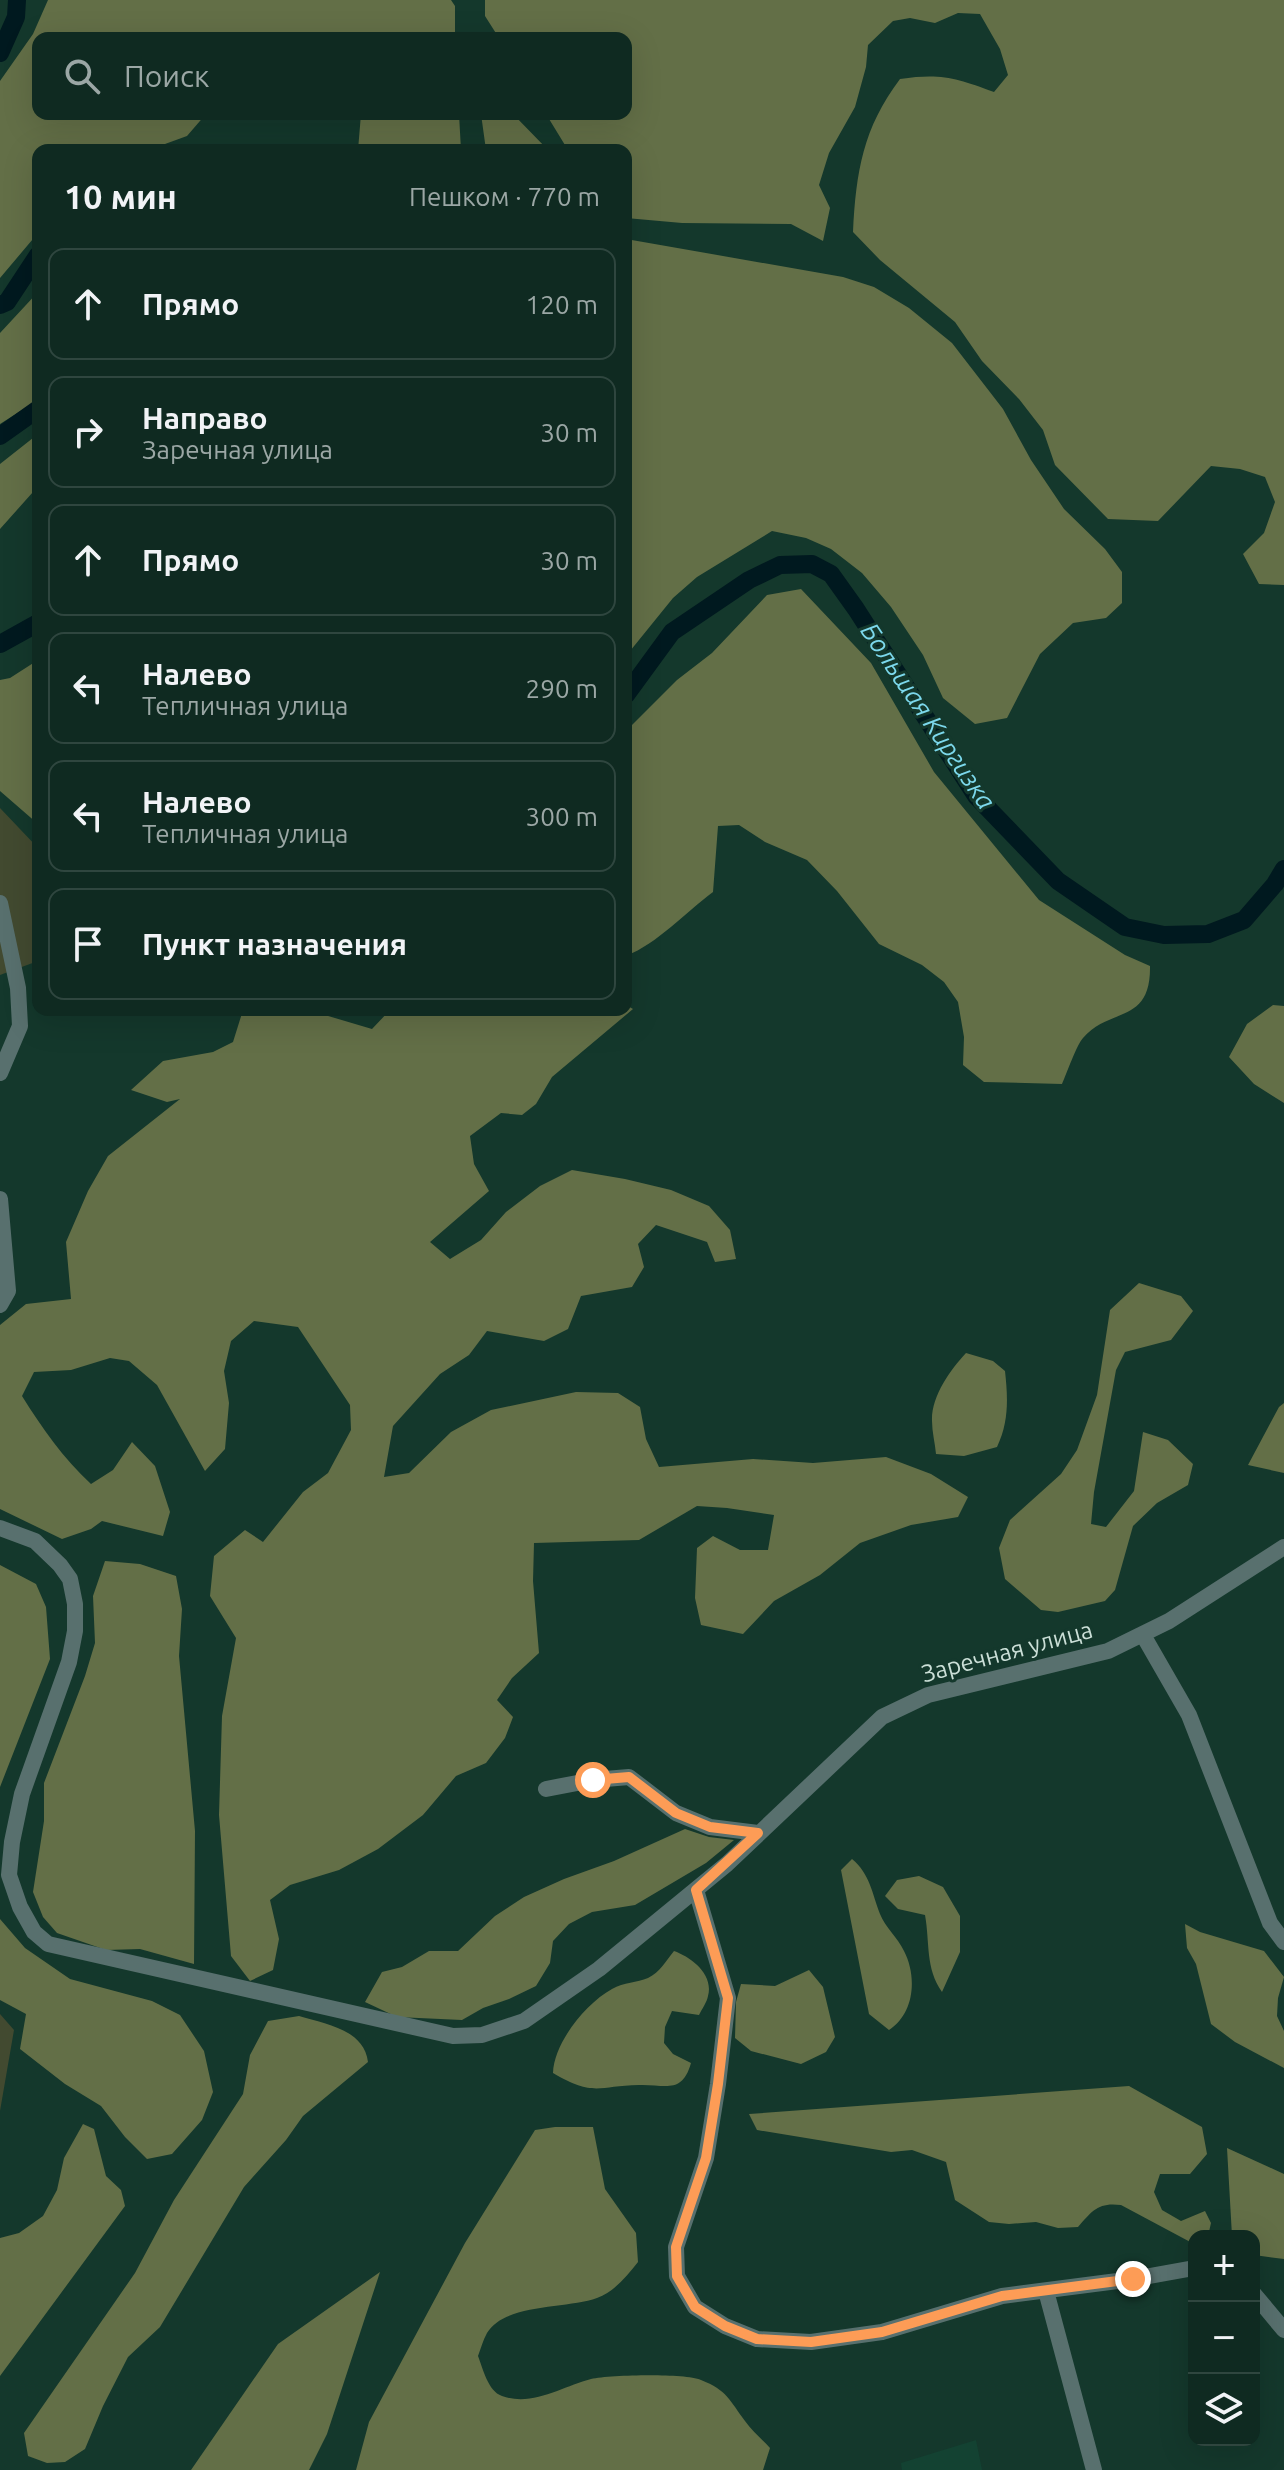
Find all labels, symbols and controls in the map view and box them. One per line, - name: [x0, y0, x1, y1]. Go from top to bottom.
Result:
- search box: [32, 32, 632, 120]
- icon: search: [60, 54, 104, 98]
- text: Поиск: [124, 59, 209, 93]
- text: 10 мин: [64, 177, 177, 215]
- text: Пешком · 770 m: [409, 182, 600, 211]
- icon: ahead: [66, 282, 110, 326]
- text: Прямо: [142, 287, 239, 321]
- text: 120 m: [526, 290, 598, 319]
- text: Направо: [142, 401, 268, 435]
- icon: right: [66, 410, 110, 454]
- text: 30 m: [540, 418, 598, 447]
- text: Заречная улица: [142, 435, 333, 464]
- icon: ahead: [66, 538, 110, 582]
- text: Прямо: [142, 543, 239, 577]
- text: 30 m: [540, 546, 598, 575]
- water label: Большая Киргизка: [855, 617, 1001, 814]
- text: Налево: [142, 657, 252, 691]
- icon: left: [66, 666, 110, 710]
- text: 290 m: [526, 674, 598, 703]
- text: Тепличная улица: [142, 691, 348, 720]
- text: Налево: [142, 785, 252, 819]
- icon: left: [66, 794, 110, 838]
- text: 300 m: [526, 802, 598, 831]
- text: Тепличная улица: [142, 819, 348, 848]
- icon: arrive: [66, 922, 110, 966]
- text: Пункт назначения: [142, 927, 407, 961]
- street label: Заречная улица: [918, 1616, 1095, 1687]
- route start: [575, 1762, 611, 1798]
- map controls: [1188, 2230, 1260, 2446]
- button: +: [1188, 2230, 1260, 2302]
- route end: [1115, 2261, 1151, 2297]
- button: −: [1188, 2302, 1260, 2374]
- button: layers: [1188, 2374, 1260, 2446]

